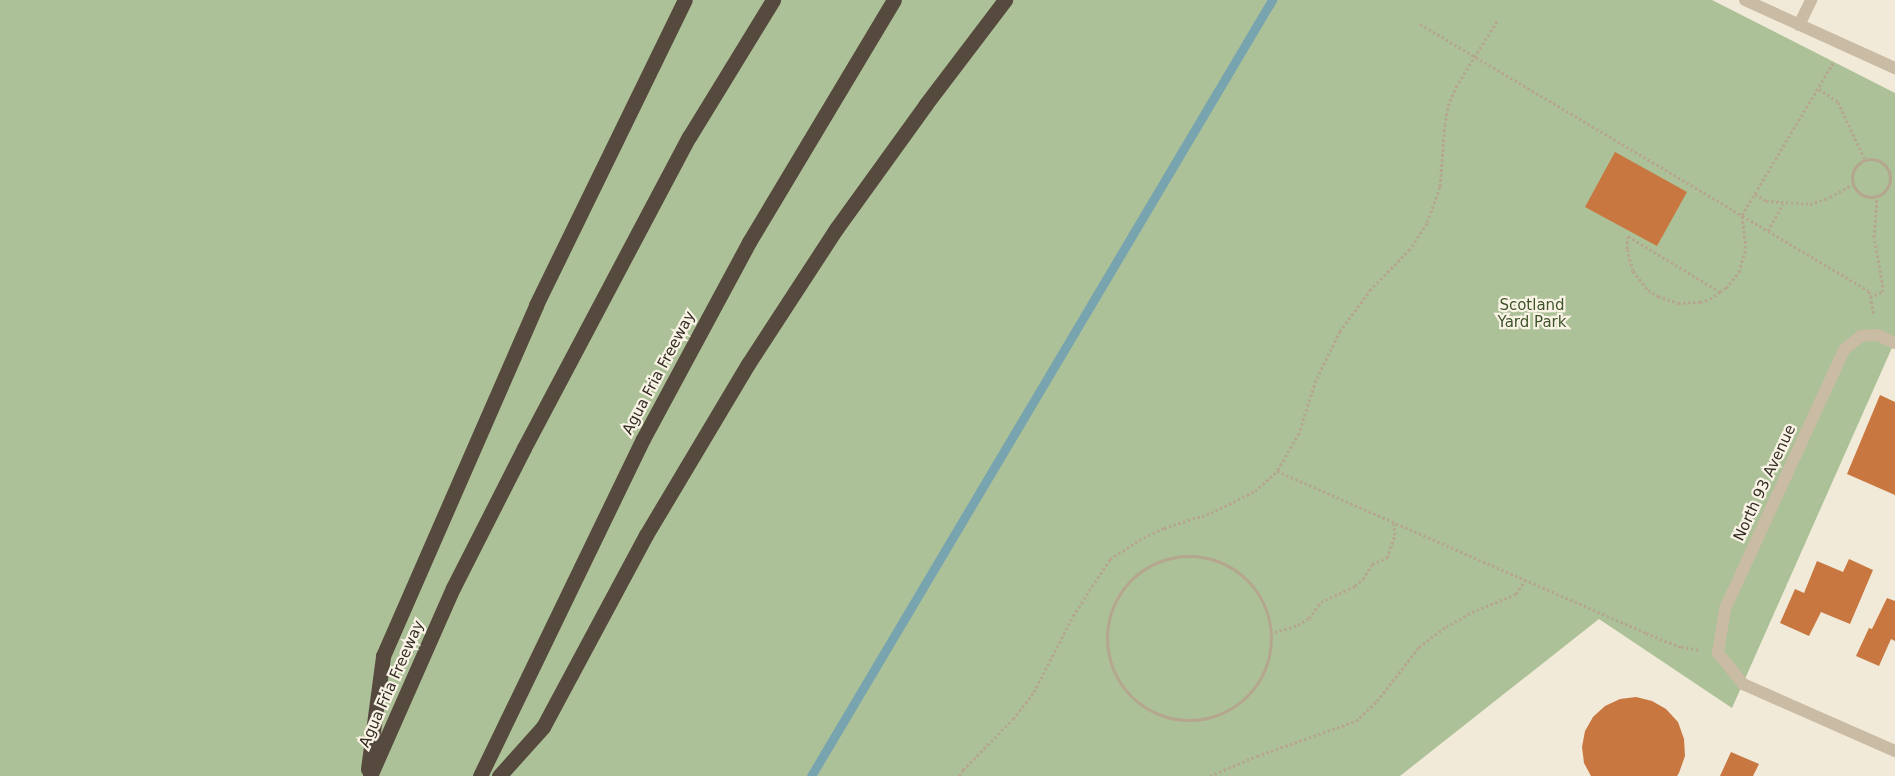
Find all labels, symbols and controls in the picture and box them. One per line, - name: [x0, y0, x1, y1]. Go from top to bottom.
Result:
- park label: Scotland Yard Park: [1498, 296, 1566, 331]
- street label: Agua Fria Freeway: [619, 308, 699, 438]
- street label: North 93 Avenue: [1730, 422, 1800, 544]
- street label: Agua Fria Freeway: [356, 618, 428, 750]

